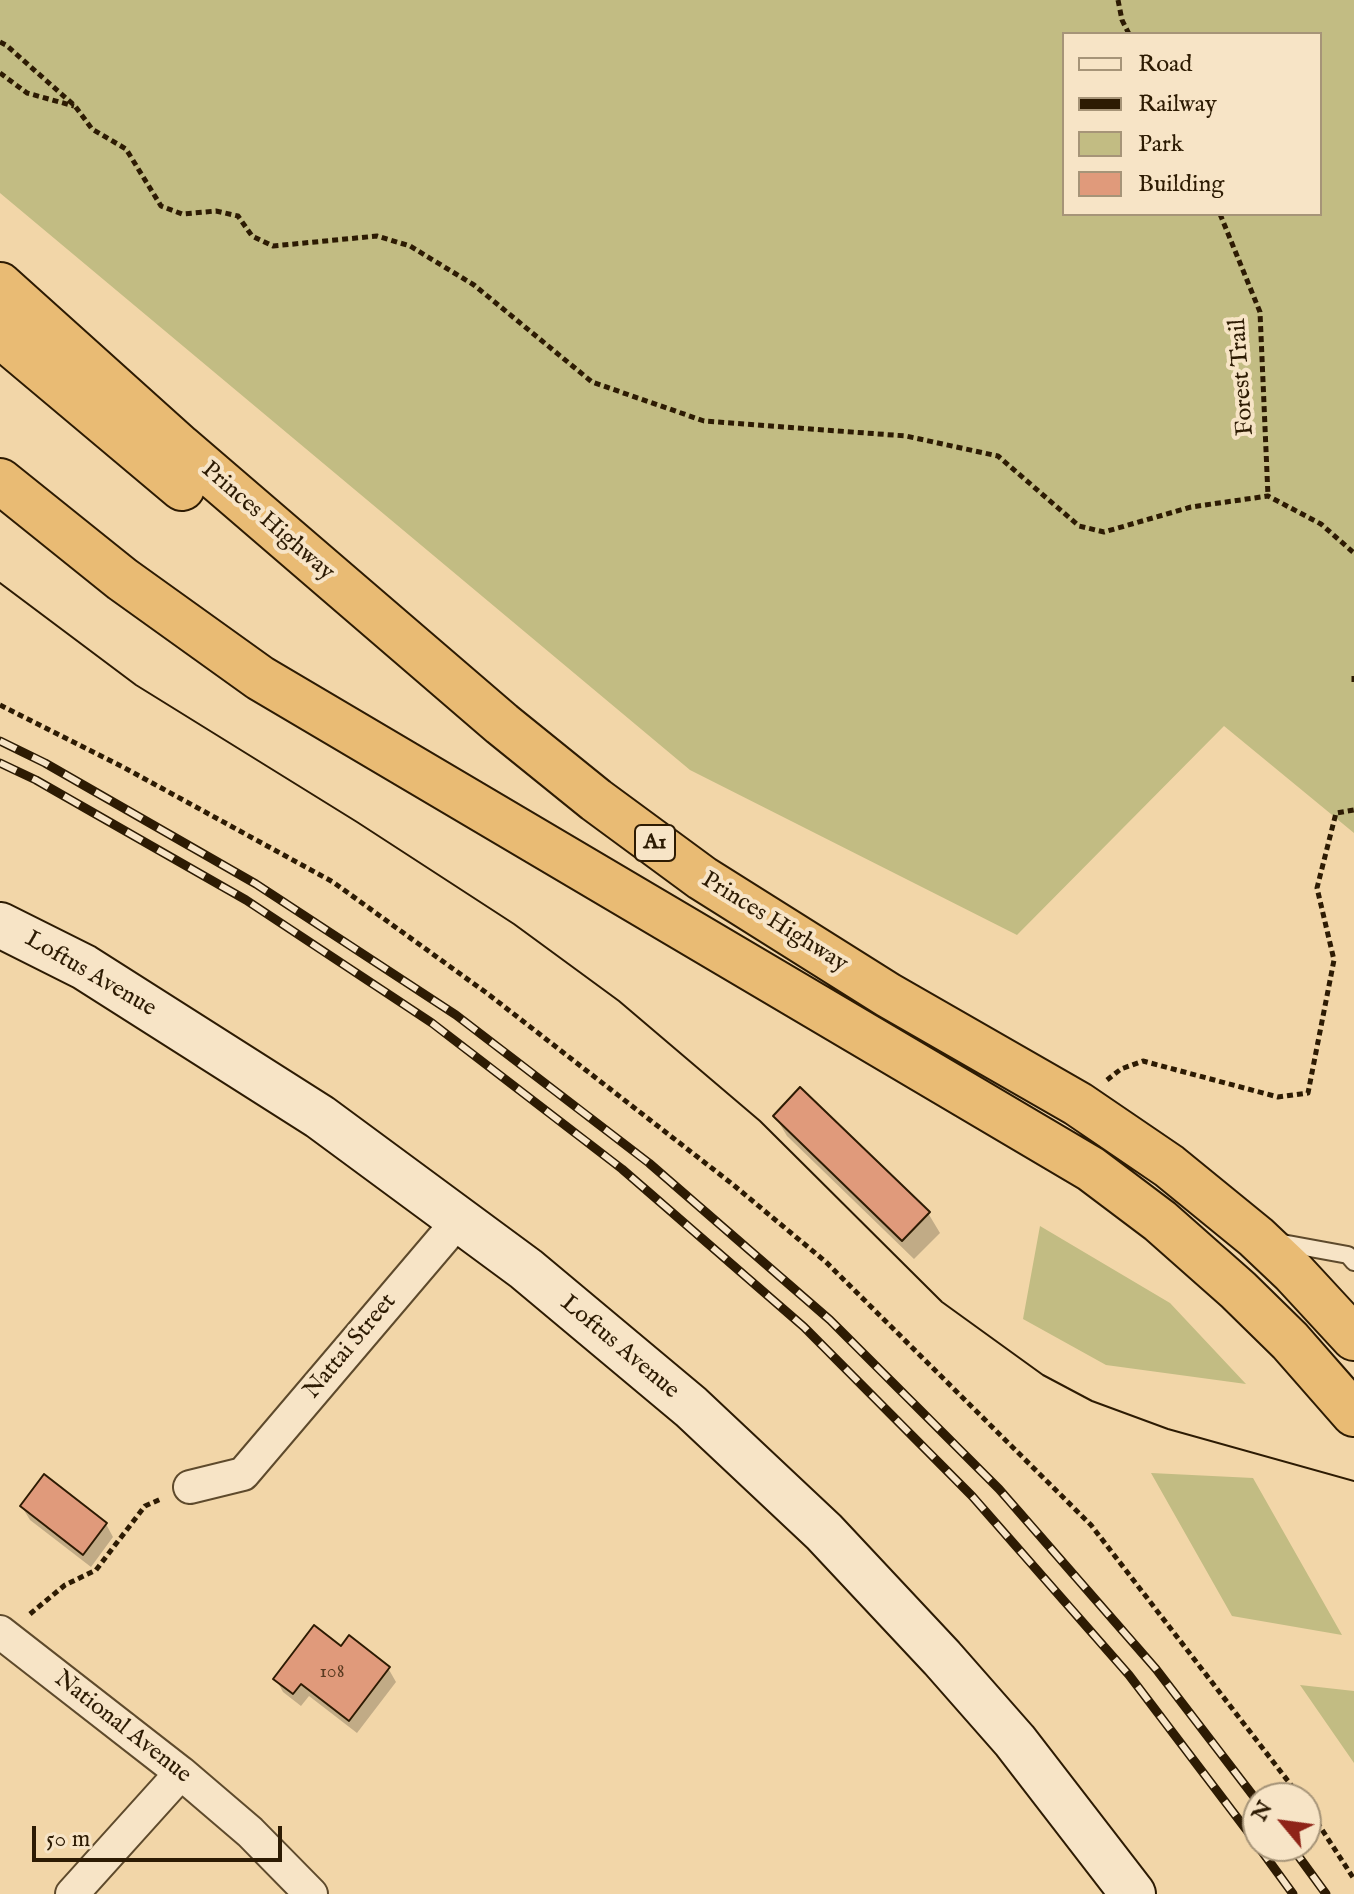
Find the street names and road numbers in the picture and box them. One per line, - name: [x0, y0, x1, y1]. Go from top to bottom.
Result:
- street label: Forest Trail: [1225, 317, 1261, 437]
- street label: Princes Highway: [195, 456, 339, 588]
- road number: A1: [635, 825, 675, 861]
- street label: Princes Highway: [696, 867, 852, 979]
- street label: Loftus Avenue: [19, 926, 161, 1024]
- street label: Nattai Street: [299, 1288, 403, 1406]
- street label: Loftus Avenue: [554, 1290, 684, 1406]
- street label: National Avenue: [48, 1666, 196, 1790]

